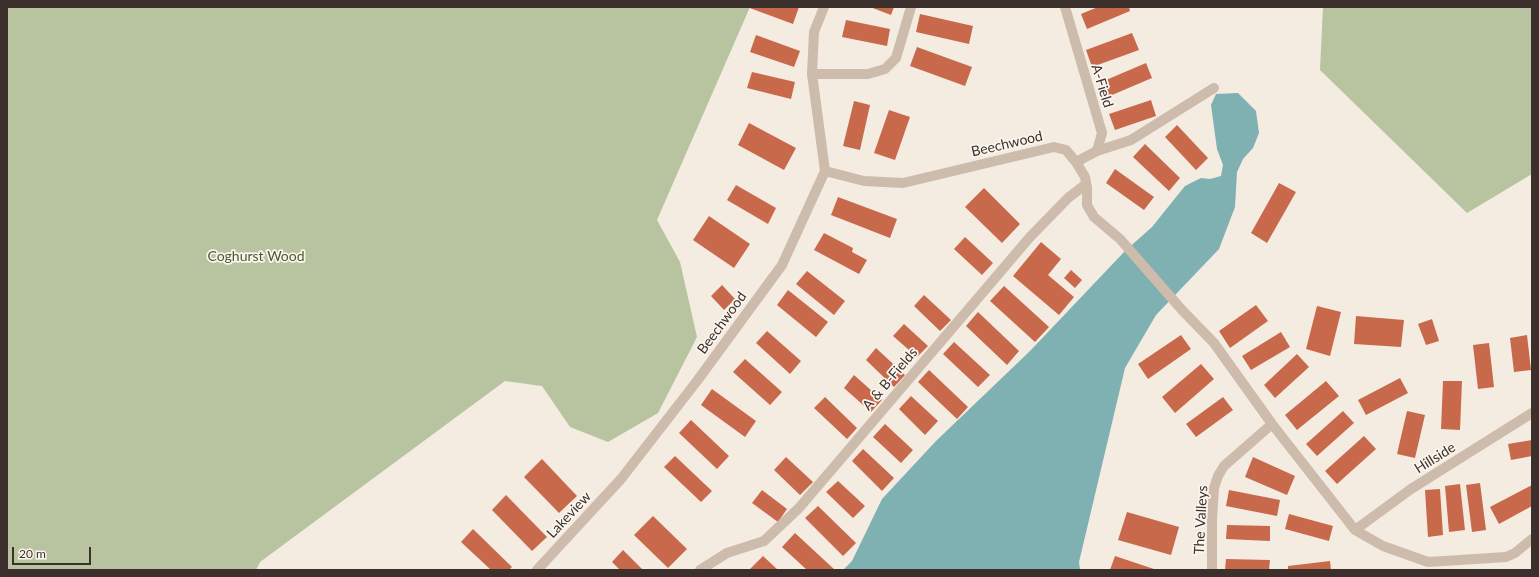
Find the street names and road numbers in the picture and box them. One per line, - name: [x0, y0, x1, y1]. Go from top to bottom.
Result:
- street label: A-Field: [1087, 62, 1117, 110]
- street label: Beechwood: [970, 128, 1044, 160]
- street label: Beechwood: [694, 289, 750, 357]
- street label: A & B-Fields: [859, 344, 921, 414]
- street label: Hillside: [1411, 439, 1459, 477]
- street label: The Valleys: [1191, 485, 1211, 555]
- street label: Lakeview: [543, 488, 595, 542]

